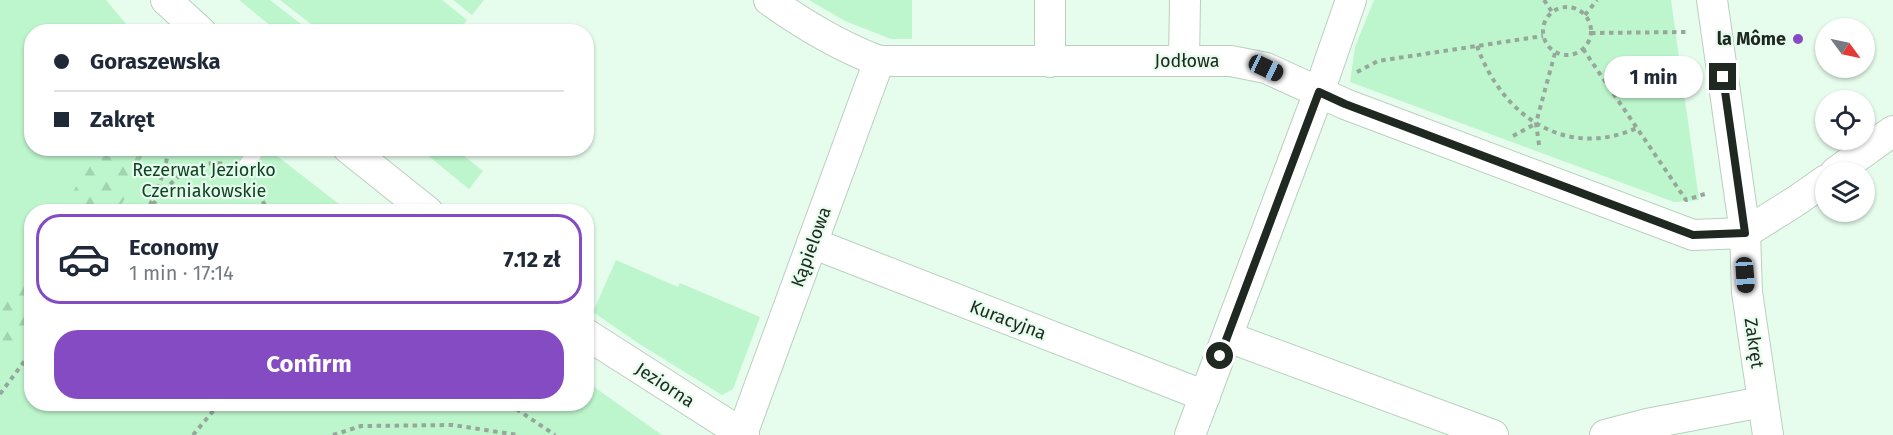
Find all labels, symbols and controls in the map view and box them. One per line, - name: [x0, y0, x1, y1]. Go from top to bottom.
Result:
- north arrow: [1815, 18, 1875, 78]
- map controls: [1815, 18, 1875, 222]
- place label: la Môme: [1717, 28, 1786, 50]
- marker: la Môme: [1791, 32, 1805, 46]
- text: Goraszewska: [90, 48, 221, 75]
- street label: Jodłowa: [1154, 50, 1220, 72]
- car: [1246, 52, 1286, 84]
- callout: 1 min: [1603, 56, 1702, 98]
- route end: [1709, 63, 1736, 90]
- text: 1 min: [1629, 65, 1678, 89]
- button: locate: [1815, 90, 1875, 150]
- text: Zakręt: [90, 106, 155, 133]
- park label: Rezerwat Jeziorko Czerniakowskie: [132, 159, 276, 202]
- button: layers: [1815, 162, 1875, 222]
- street label: Kąpielowa: [786, 204, 836, 290]
- icon: car: [57, 232, 111, 286]
- text: Economy: [129, 234, 218, 261]
- text: 7.12 zł: [503, 246, 561, 273]
- car: [1735, 256, 1755, 294]
- text: 1 min · 17:14: [129, 261, 234, 285]
- street label: Kuracyjna: [967, 295, 1049, 345]
- street label: Zakręt: [1740, 316, 1769, 370]
- button: Confirm: [54, 330, 564, 399]
- route start: [1206, 342, 1233, 369]
- street label: Jeziorna: [631, 358, 699, 412]

